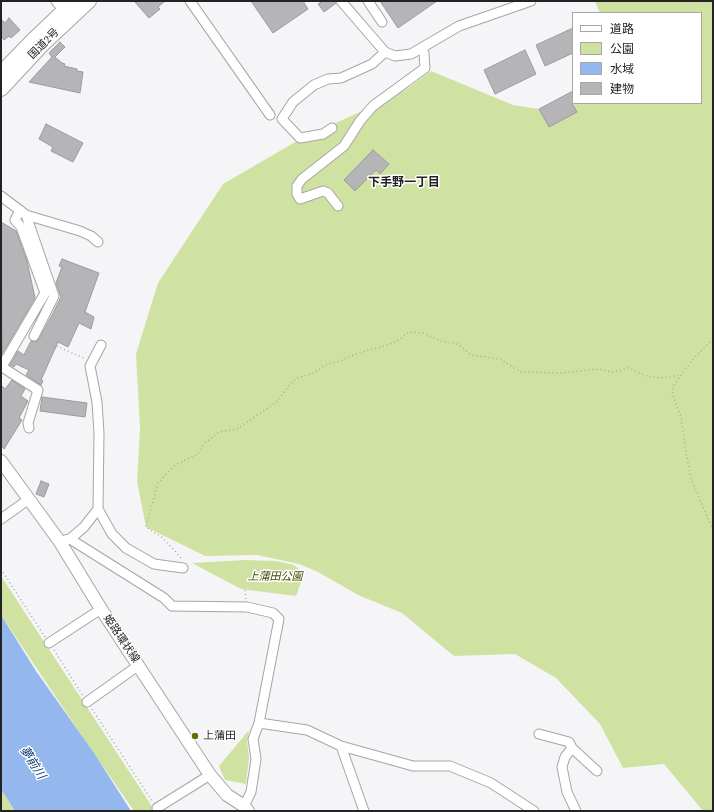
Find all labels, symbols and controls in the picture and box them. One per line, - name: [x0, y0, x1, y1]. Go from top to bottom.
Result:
- legend: [572, 12, 702, 104]
- text: 道路: [610, 21, 634, 37]
- street label: 国道2号: [26, 26, 62, 62]
- text: 公園: [610, 41, 634, 57]
- text: 水域: [610, 61, 634, 77]
- text: 建物: [610, 81, 634, 97]
- district label: 下手野一丁目: [368, 176, 440, 190]
- park label: 上蒲田公園: [248, 570, 302, 584]
- street label: 姫路環状線: [100, 613, 142, 665]
- place label: 上蒲田: [203, 729, 236, 743]
- marker: 上蒲田: [190, 731, 200, 741]
- water label: 夢前川: [16, 744, 48, 782]

